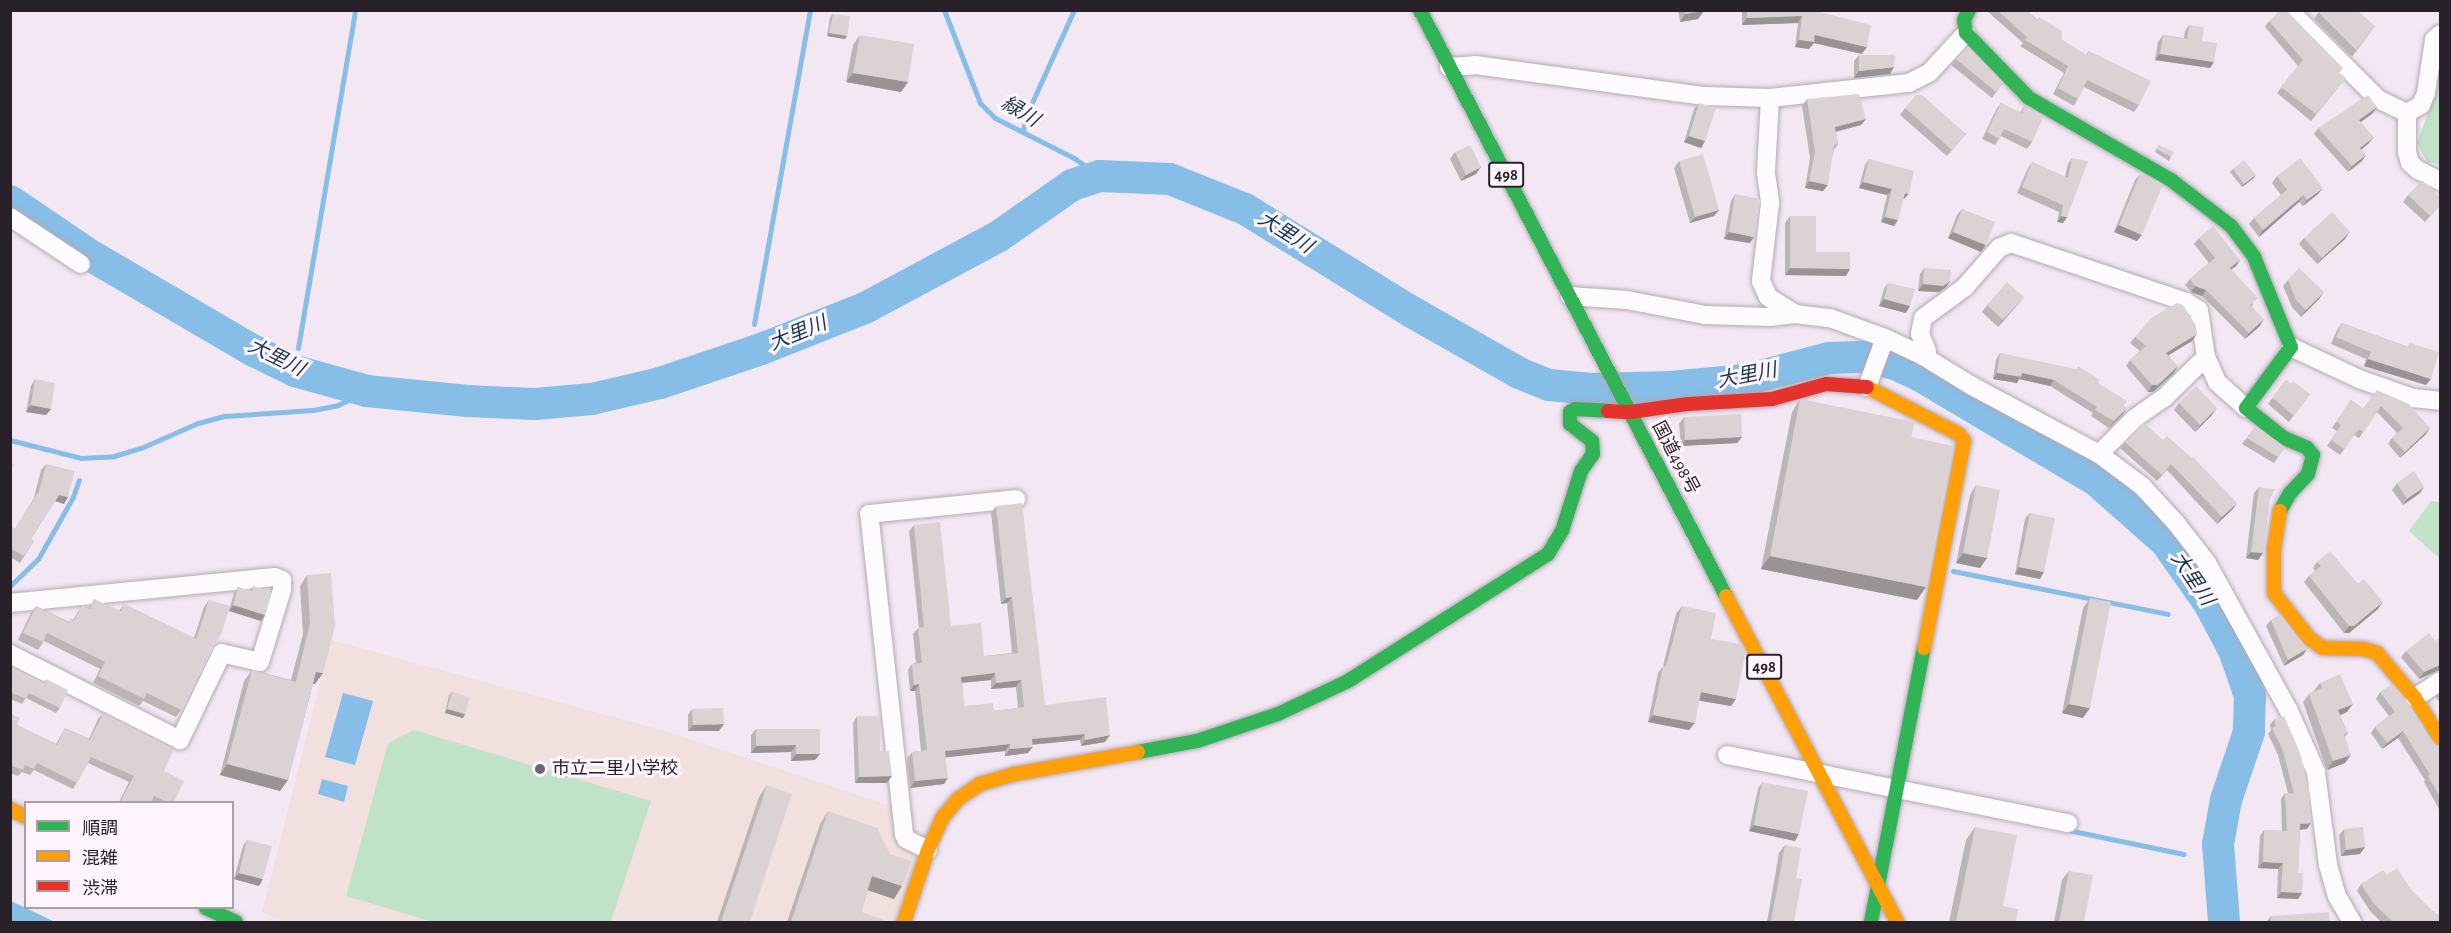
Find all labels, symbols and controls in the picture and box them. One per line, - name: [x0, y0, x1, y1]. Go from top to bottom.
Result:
- water label: 緑川: [997, 91, 1043, 133]
- road number: 498: [1488, 162, 1524, 188]
- water label: 大里川: [1253, 207, 1317, 259]
- water label: 大里川: [766, 312, 830, 356]
- water label: 大里川: [244, 334, 308, 382]
- water label: 大里川: [1715, 358, 1779, 394]
- street label: 国道498号: [1647, 418, 1703, 498]
- water label: 大里川: [2165, 547, 2219, 611]
- road number: 498: [1746, 654, 1782, 680]
- place label: 市立二里小学校: [552, 758, 678, 780]
- marker: 市立二里小学校: [533, 762, 547, 776]
- legend: [24, 801, 234, 909]
- text: 順調: [82, 820, 118, 838]
- text: 混雑: [82, 850, 118, 868]
- text: 渋滞: [82, 880, 118, 898]

